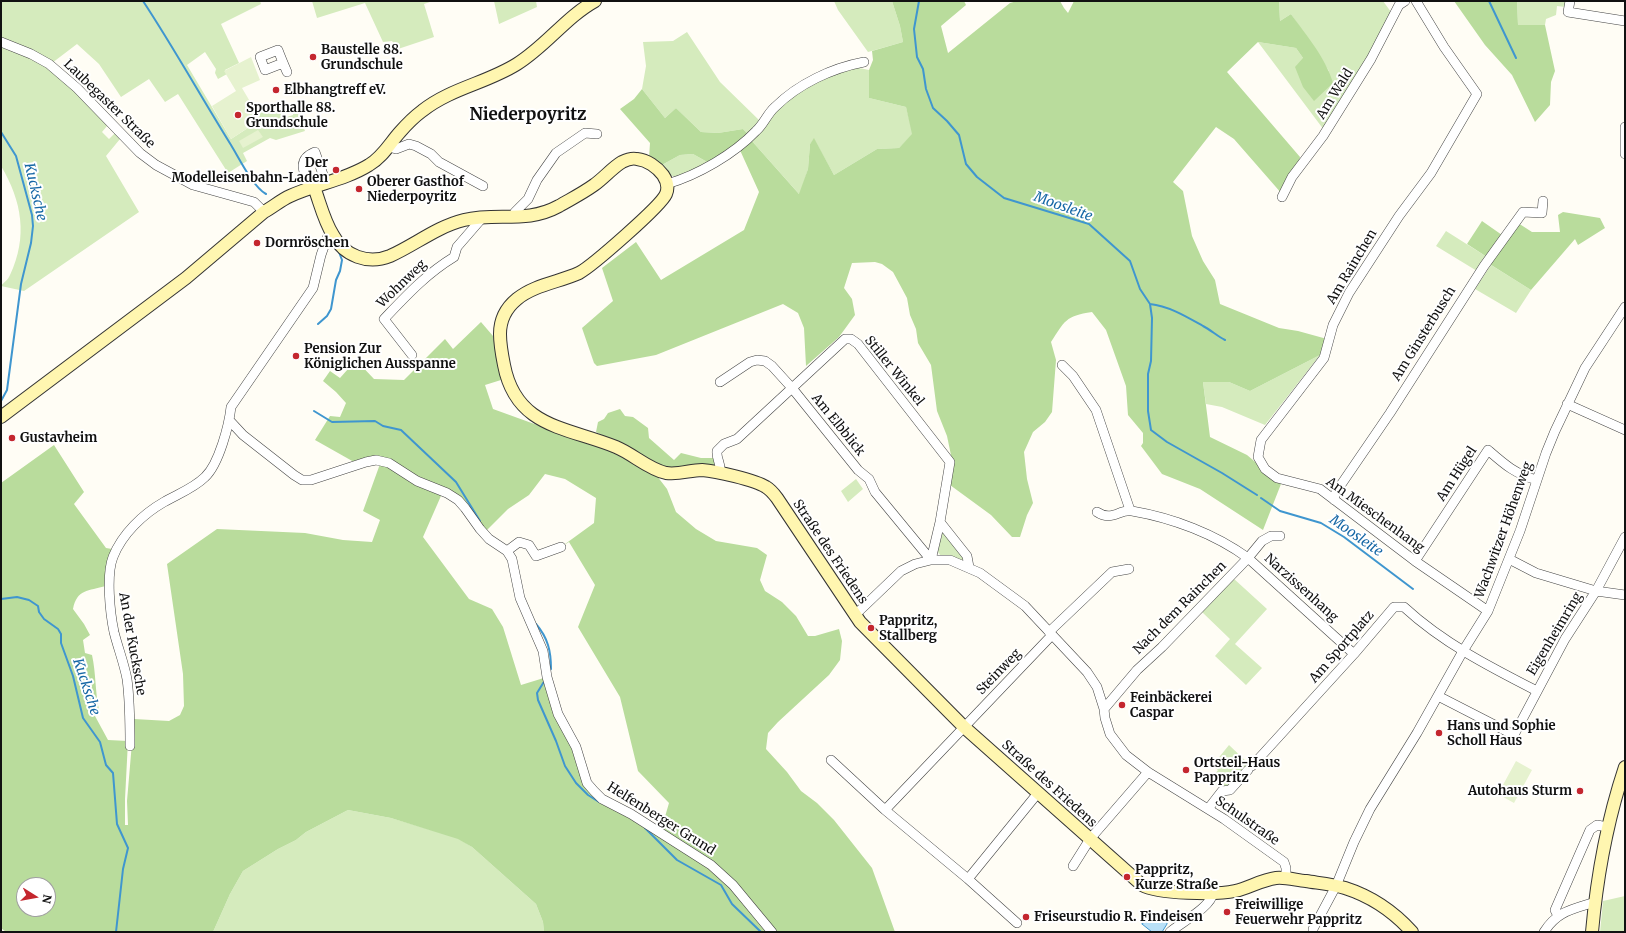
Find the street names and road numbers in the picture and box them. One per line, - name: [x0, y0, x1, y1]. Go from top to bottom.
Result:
- street label: Laubegaster Straße: [60, 56, 158, 152]
- street label: Am Wald: [1313, 66, 1357, 122]
- street label: Am Rainchen: [1324, 227, 1380, 307]
- street label: Wohnweg: [374, 257, 430, 311]
- street label: Am Ginsterbusch: [1389, 284, 1459, 384]
- street label: Stiller Winkel: [861, 333, 927, 409]
- street label: Am Elbblick: [808, 391, 868, 459]
- street label: Am Hügel: [1434, 444, 1480, 504]
- street label: Wachwitzer Höhenweg: [1472, 460, 1536, 600]
- street label: Am Mieschenhang: [1323, 474, 1427, 556]
- street label: Straße des Friedens: [789, 497, 871, 607]
- street label: Narzissenhang: [1261, 551, 1341, 625]
- street label: Nach dem Rainchen: [1130, 558, 1230, 658]
- street label: Eigenheimring: [1524, 590, 1586, 678]
- street label: An der Kucksche: [115, 591, 149, 697]
- street label: Am Sportplatz: [1306, 608, 1378, 686]
- street label: Steinweg: [973, 646, 1025, 698]
- street label: Straße des Friedens: [998, 737, 1100, 831]
- street label: Helfenberger Grund: [604, 779, 718, 859]
- street label: Schulstraße: [1212, 793, 1282, 849]

